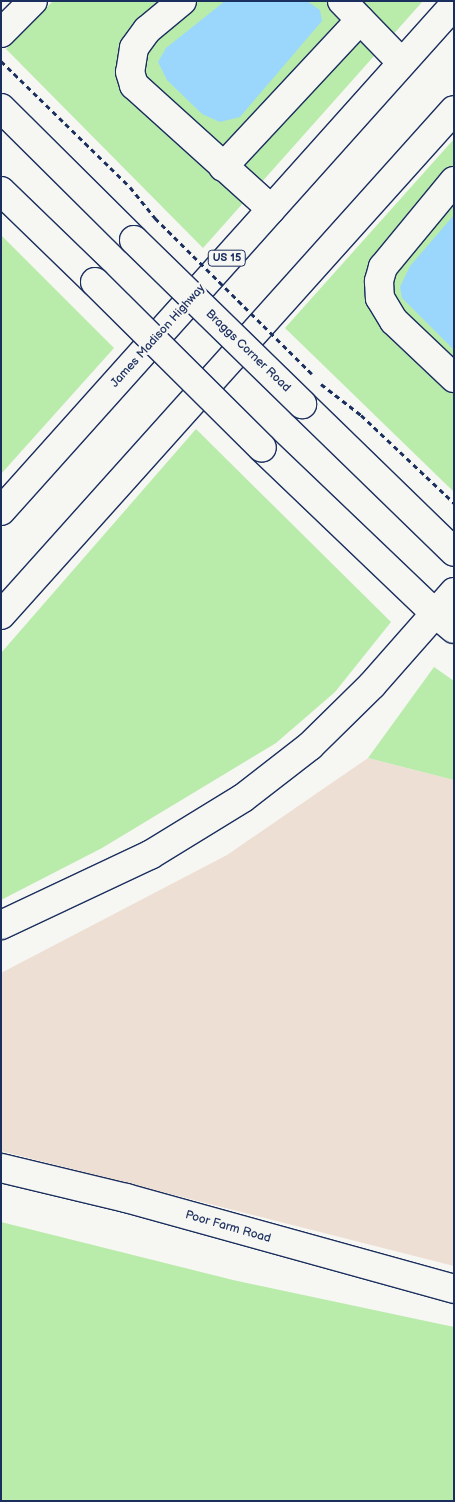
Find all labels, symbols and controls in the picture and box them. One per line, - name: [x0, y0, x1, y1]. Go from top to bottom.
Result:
- road number: US 15: [207, 250, 247, 266]
- street label: James Madison Highway: [108, 281, 208, 391]
- street label: Braggs Corner Road: [203, 307, 293, 395]
- street label: Poor Farm Road: [184, 1208, 272, 1246]

